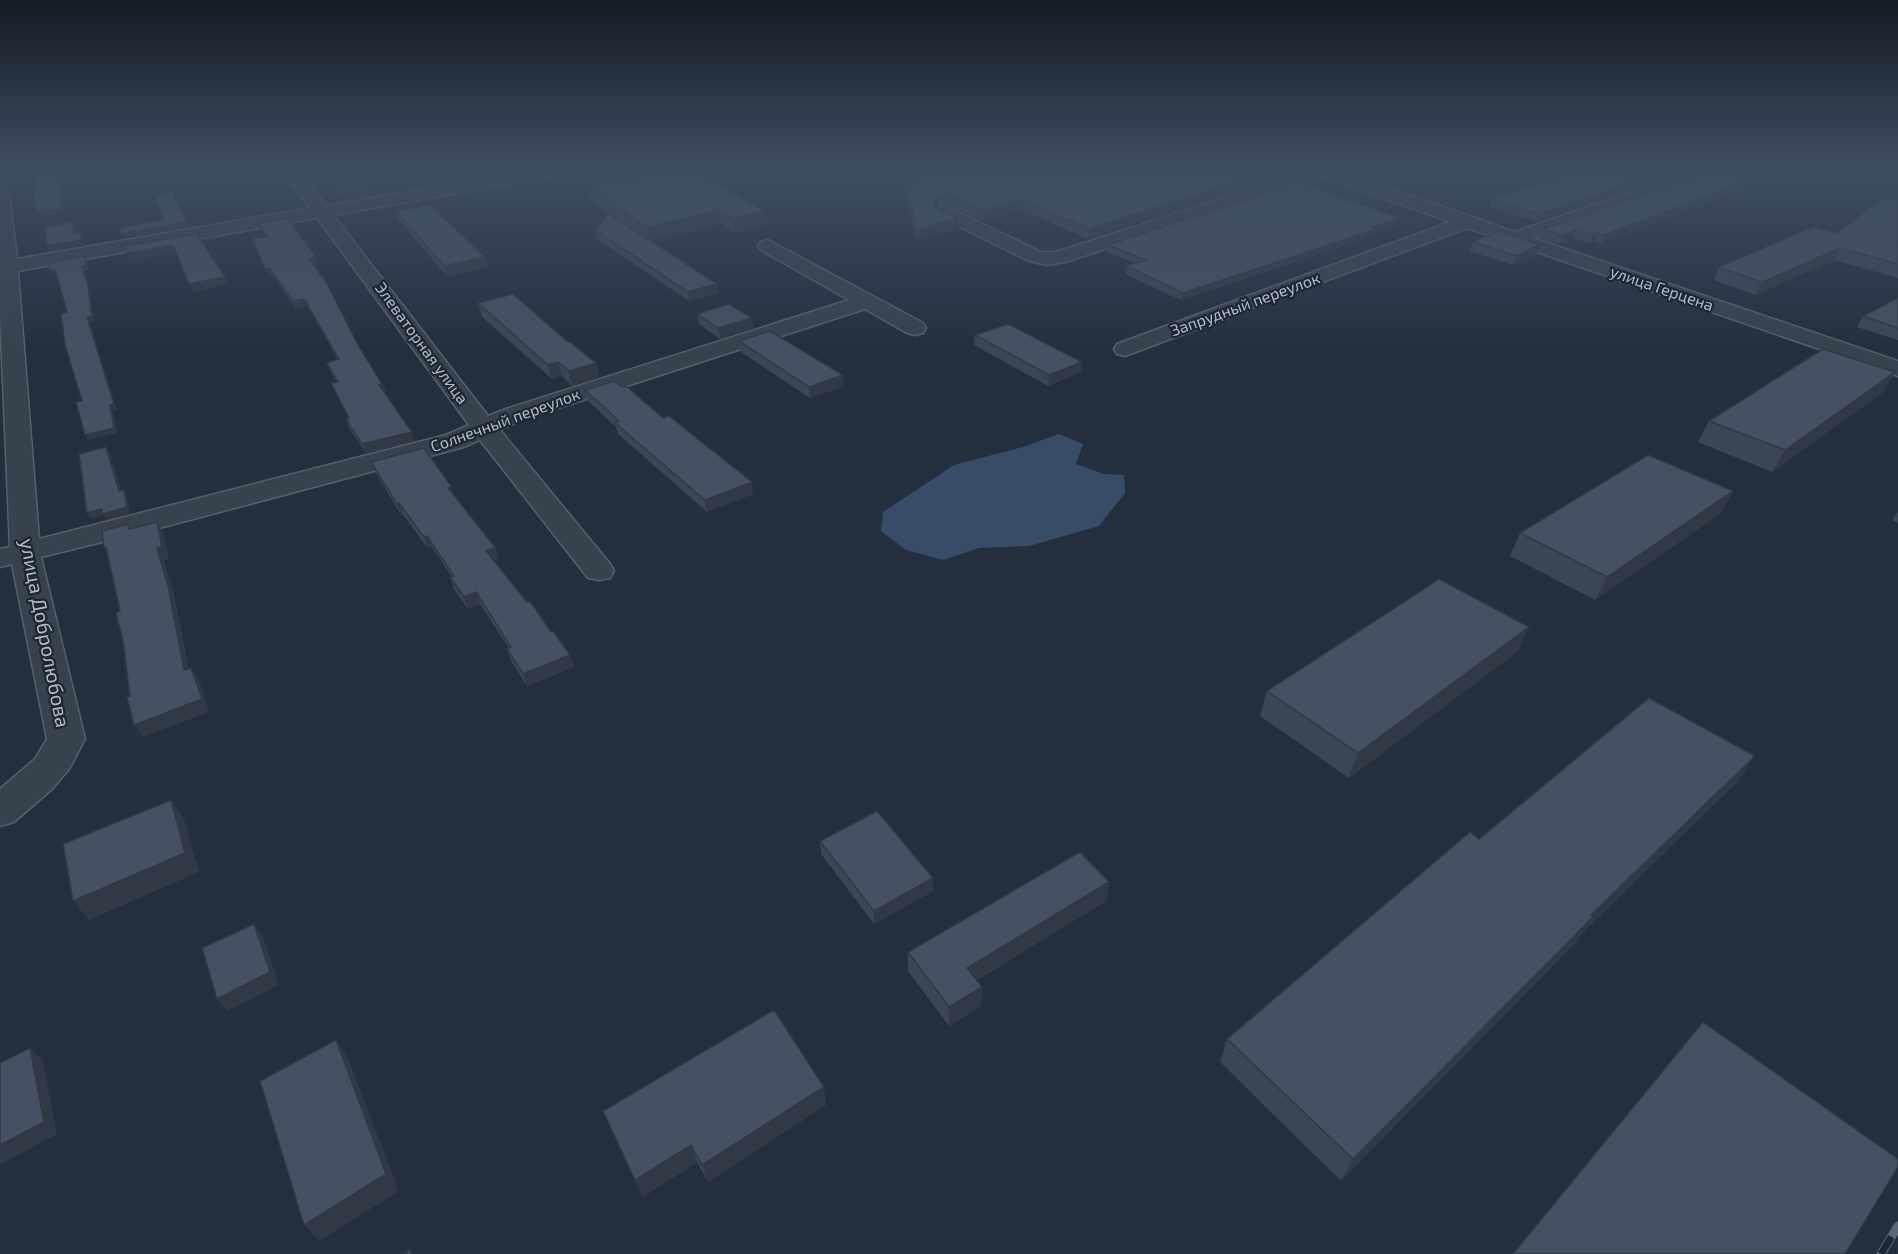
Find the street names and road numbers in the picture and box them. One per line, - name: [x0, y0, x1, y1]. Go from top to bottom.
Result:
- street label: улица Герцена: [1608, 261, 1716, 315]
- street label: Запрудный переулок: [1168, 268, 1323, 340]
- street label: Элеваторная улица: [371, 278, 473, 408]
- street label: Солнечный переулок: [427, 383, 583, 456]
- street label: улица Добролюбова: [15, 536, 76, 730]

